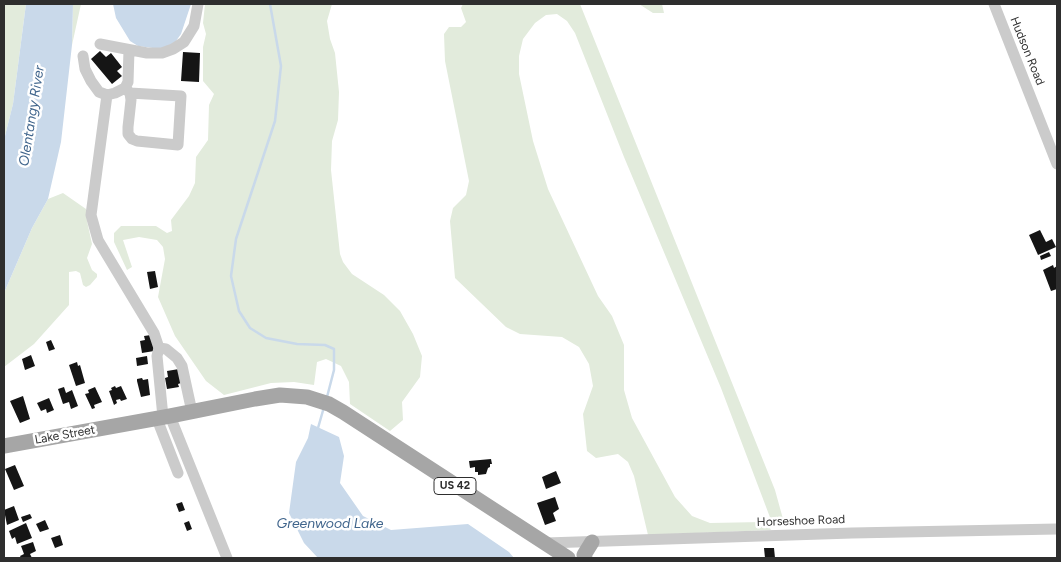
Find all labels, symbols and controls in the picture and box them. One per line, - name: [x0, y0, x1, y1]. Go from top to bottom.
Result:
- street label: Hudson Road: [1007, 15, 1047, 87]
- water label: Olentangy River: [16, 65, 48, 167]
- street label: Lake Street: [34, 423, 96, 447]
- road number: US 42: [434, 478, 476, 494]
- street label: Horseshoe Road: [756, 512, 846, 530]
- water label: Greenwood Lake: [276, 516, 384, 532]

